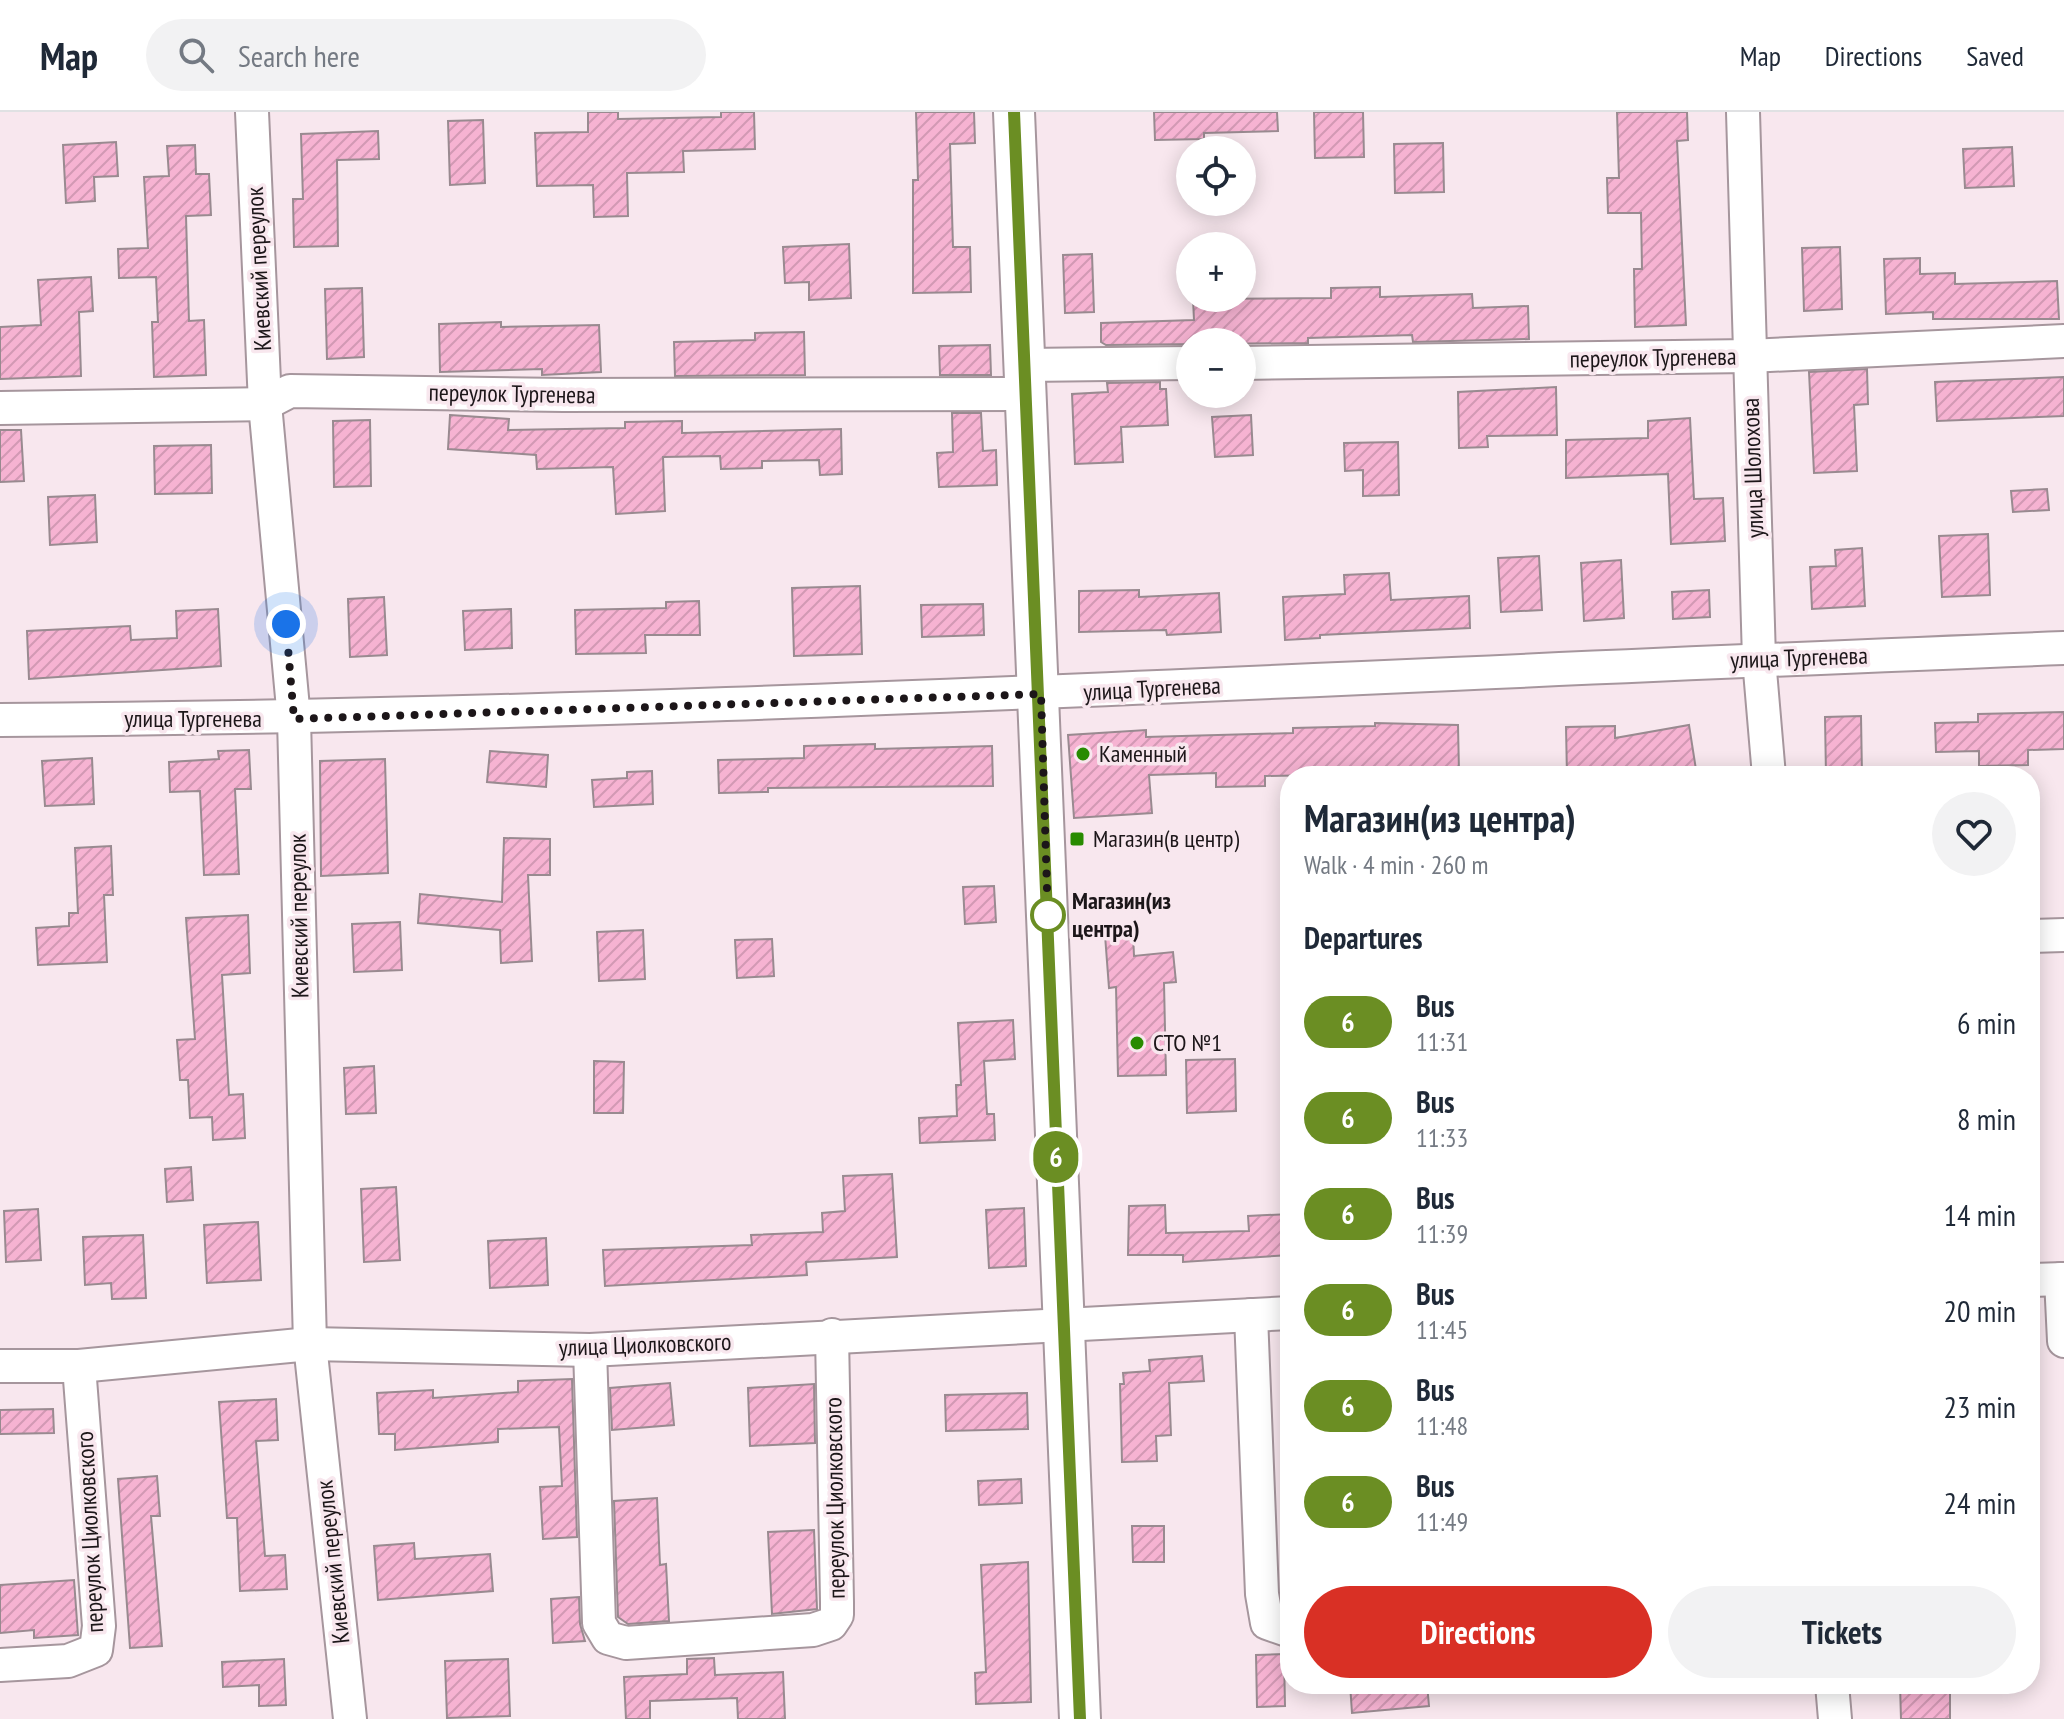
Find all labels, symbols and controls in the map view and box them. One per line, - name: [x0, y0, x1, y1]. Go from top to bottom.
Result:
- search box: [146, 19, 706, 91]
- text: Map: [40, 31, 98, 80]
- icon: search: [174, 33, 218, 77]
- text: Search here: [238, 36, 360, 75]
- text: Map: [1740, 37, 1781, 74]
- text: Directions: [1825, 37, 1922, 74]
- text: Saved: [1966, 37, 2024, 74]
- map controls: [1176, 136, 1256, 408]
- button: locate: [1176, 136, 1256, 216]
- street label: Киевский переулок: [239, 185, 278, 352]
- button: +: [1176, 232, 1256, 312]
- button: −: [1176, 328, 1256, 408]
- street label: переулок Тургенева: [1569, 341, 1737, 374]
- street label: переулок Тургенева: [428, 377, 596, 410]
- street label: улица Шолохова: [1735, 397, 1770, 539]
- your location: [266, 604, 306, 644]
- street label: улица Тургенева: [1730, 640, 1868, 675]
- street label: улица Тургенева: [1082, 669, 1222, 708]
- street label: улица Тургенева: [124, 703, 262, 734]
- place label: Каменный: [1099, 738, 1187, 769]
- marker: Каменный: [1074, 745, 1092, 763]
- button: heart: [1932, 792, 2016, 876]
- text: Магазин(из центра): [1304, 793, 1576, 842]
- place label: Магазин(в центр): [1093, 823, 1239, 854]
- marker: Магазин(в центр): [1068, 830, 1086, 848]
- street label: Киевский переулок: [282, 833, 315, 998]
- text: Walk · 4 min · 260 m: [1304, 848, 1488, 881]
- place label: Магазин(из центра): [1072, 885, 1171, 944]
- marker: Магазин(из центра): [1031, 898, 1065, 932]
- text: Departures: [1304, 918, 1422, 957]
- text: Bus: [1416, 986, 1455, 1025]
- text: 6: [1341, 1003, 1355, 1040]
- text: 6 min: [1957, 1003, 2016, 1042]
- text: 11:31: [1416, 1025, 1468, 1058]
- place label: СТО №1: [1153, 1027, 1222, 1058]
- marker: СТО №1: [1128, 1034, 1146, 1052]
- text: Bus: [1416, 1082, 1455, 1121]
- text: 6: [1341, 1099, 1355, 1136]
- text: 8 min: [1957, 1099, 2016, 1138]
- text: 11:33: [1416, 1121, 1468, 1154]
- line badge: 6: [1030, 1131, 1082, 1183]
- text: 6: [1049, 1138, 1063, 1175]
- text: Bus: [1416, 1178, 1455, 1217]
- text: 6: [1341, 1195, 1355, 1232]
- text: 14 min: [1943, 1195, 2016, 1234]
- text: 11:39: [1416, 1217, 1468, 1250]
- text: Bus: [1416, 1274, 1455, 1313]
- text: 6: [1341, 1291, 1355, 1328]
- text: 20 min: [1943, 1291, 2016, 1330]
- text: 11:45: [1416, 1313, 1468, 1346]
- street label: улица Циолковского: [558, 1326, 732, 1363]
- text: Bus: [1416, 1370, 1455, 1409]
- text: 6: [1341, 1387, 1355, 1424]
- text: 23 min: [1943, 1387, 2016, 1426]
- street label: переулок Циолковского: [817, 1397, 852, 1599]
- text: 11:48: [1416, 1409, 1468, 1442]
- street label: переулок Циолковского: [69, 1431, 110, 1634]
- text: Bus: [1416, 1466, 1455, 1505]
- street label: Киевский переулок: [308, 1478, 357, 1645]
- text: 6: [1341, 1483, 1355, 1520]
- text: 24 min: [1943, 1483, 2016, 1522]
- text: 11:49: [1416, 1505, 1468, 1538]
- button: Directions: [1304, 1586, 1652, 1678]
- button: Tickets: [1668, 1586, 2016, 1678]

